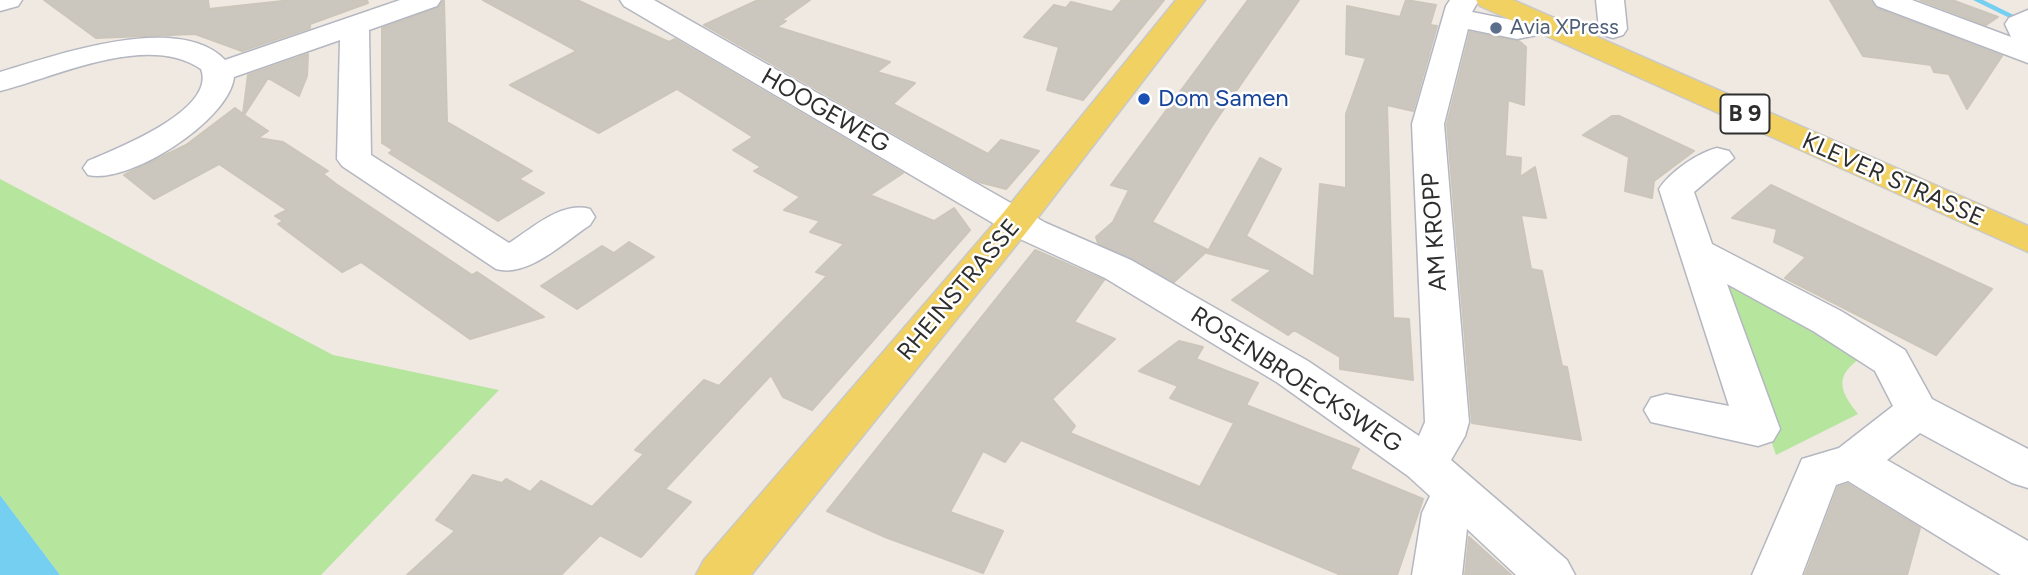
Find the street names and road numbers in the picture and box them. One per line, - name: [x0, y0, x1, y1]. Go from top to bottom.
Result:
- street label: HOOGEWEG: [756, 63, 894, 159]
- road number: B 9: [1720, 94, 1770, 134]
- street label: KLEVER STRASSE: [1798, 127, 1988, 233]
- street label: AM KROPP: [1416, 172, 1454, 292]
- street label: RHEINSTRASSE: [892, 214, 1026, 366]
- street label: ROSENBROECKSWEG: [1185, 301, 1407, 459]

